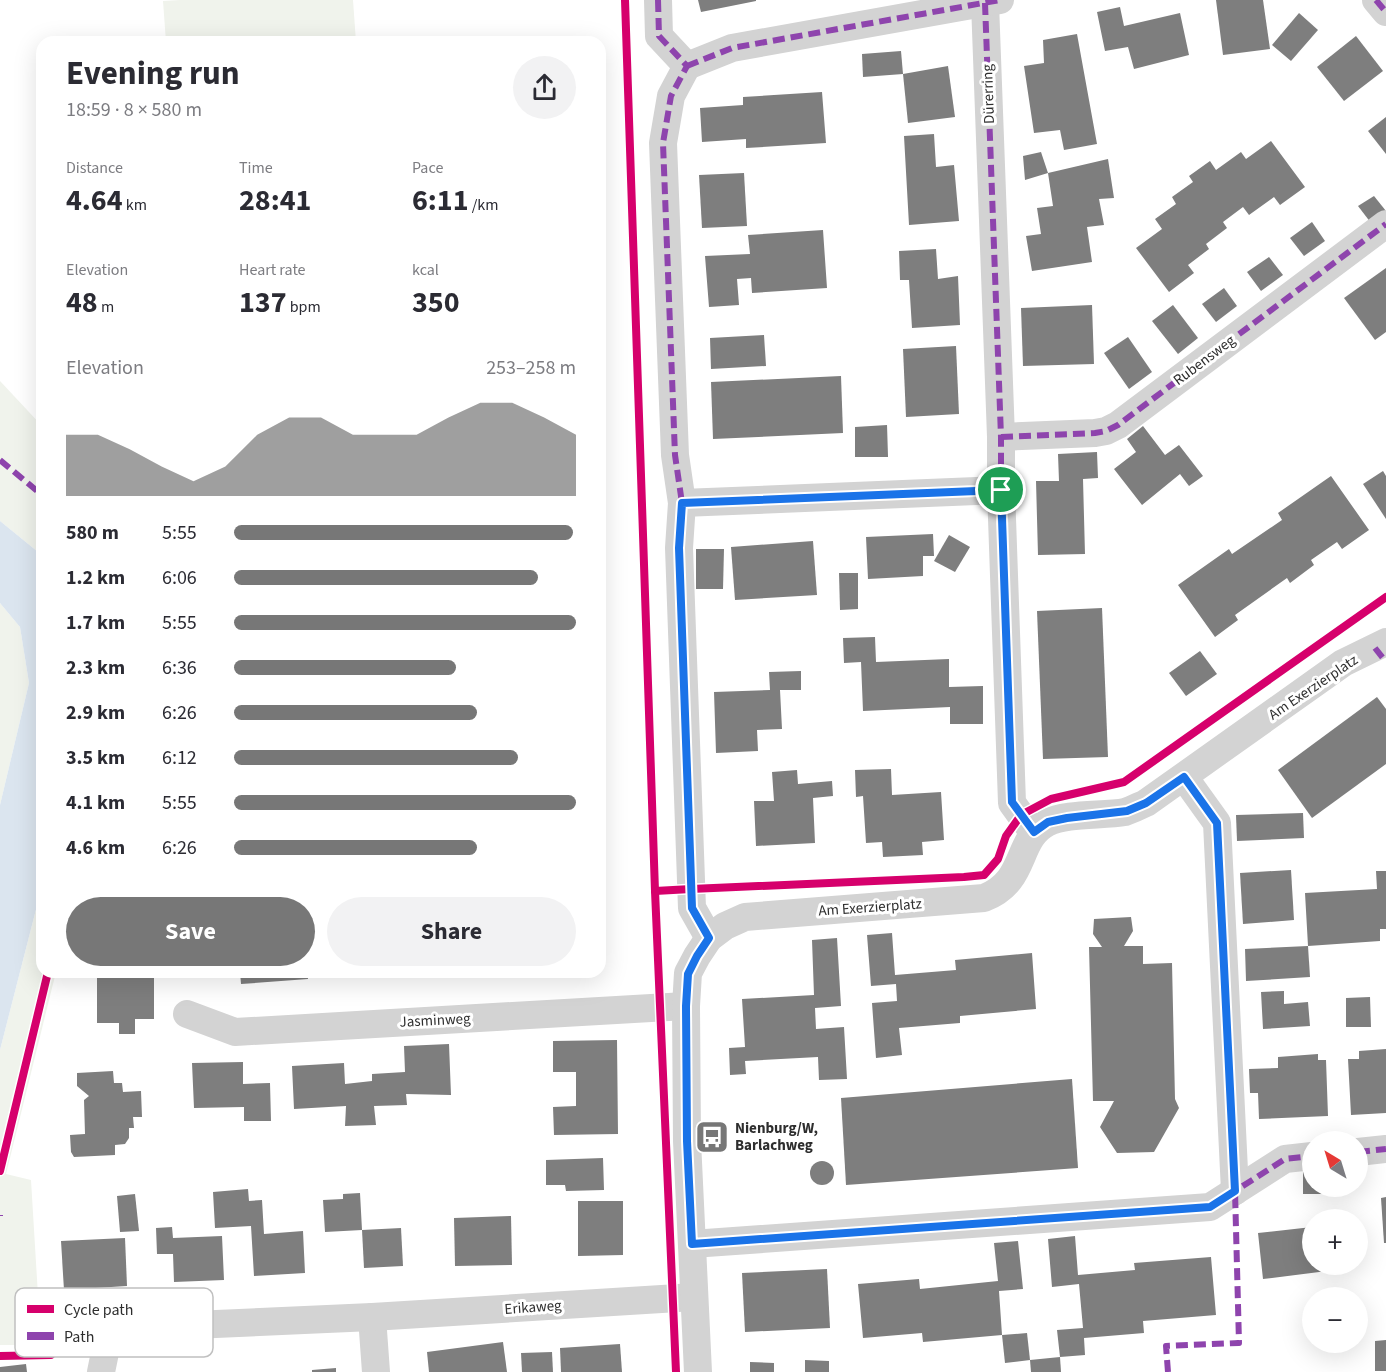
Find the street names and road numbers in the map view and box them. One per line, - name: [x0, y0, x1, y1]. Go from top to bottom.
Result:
- street label: Dürerring: [977, 63, 1000, 124]
- street label: Rubensweg: [1169, 330, 1240, 391]
- street label: Am Exerzierplatz: [1264, 650, 1362, 725]
- street label: Am Exerzierplatz: [818, 893, 922, 922]
- street label: Jasminweg: [399, 1008, 471, 1033]
- street label: Erikaweg: [504, 1295, 563, 1320]

